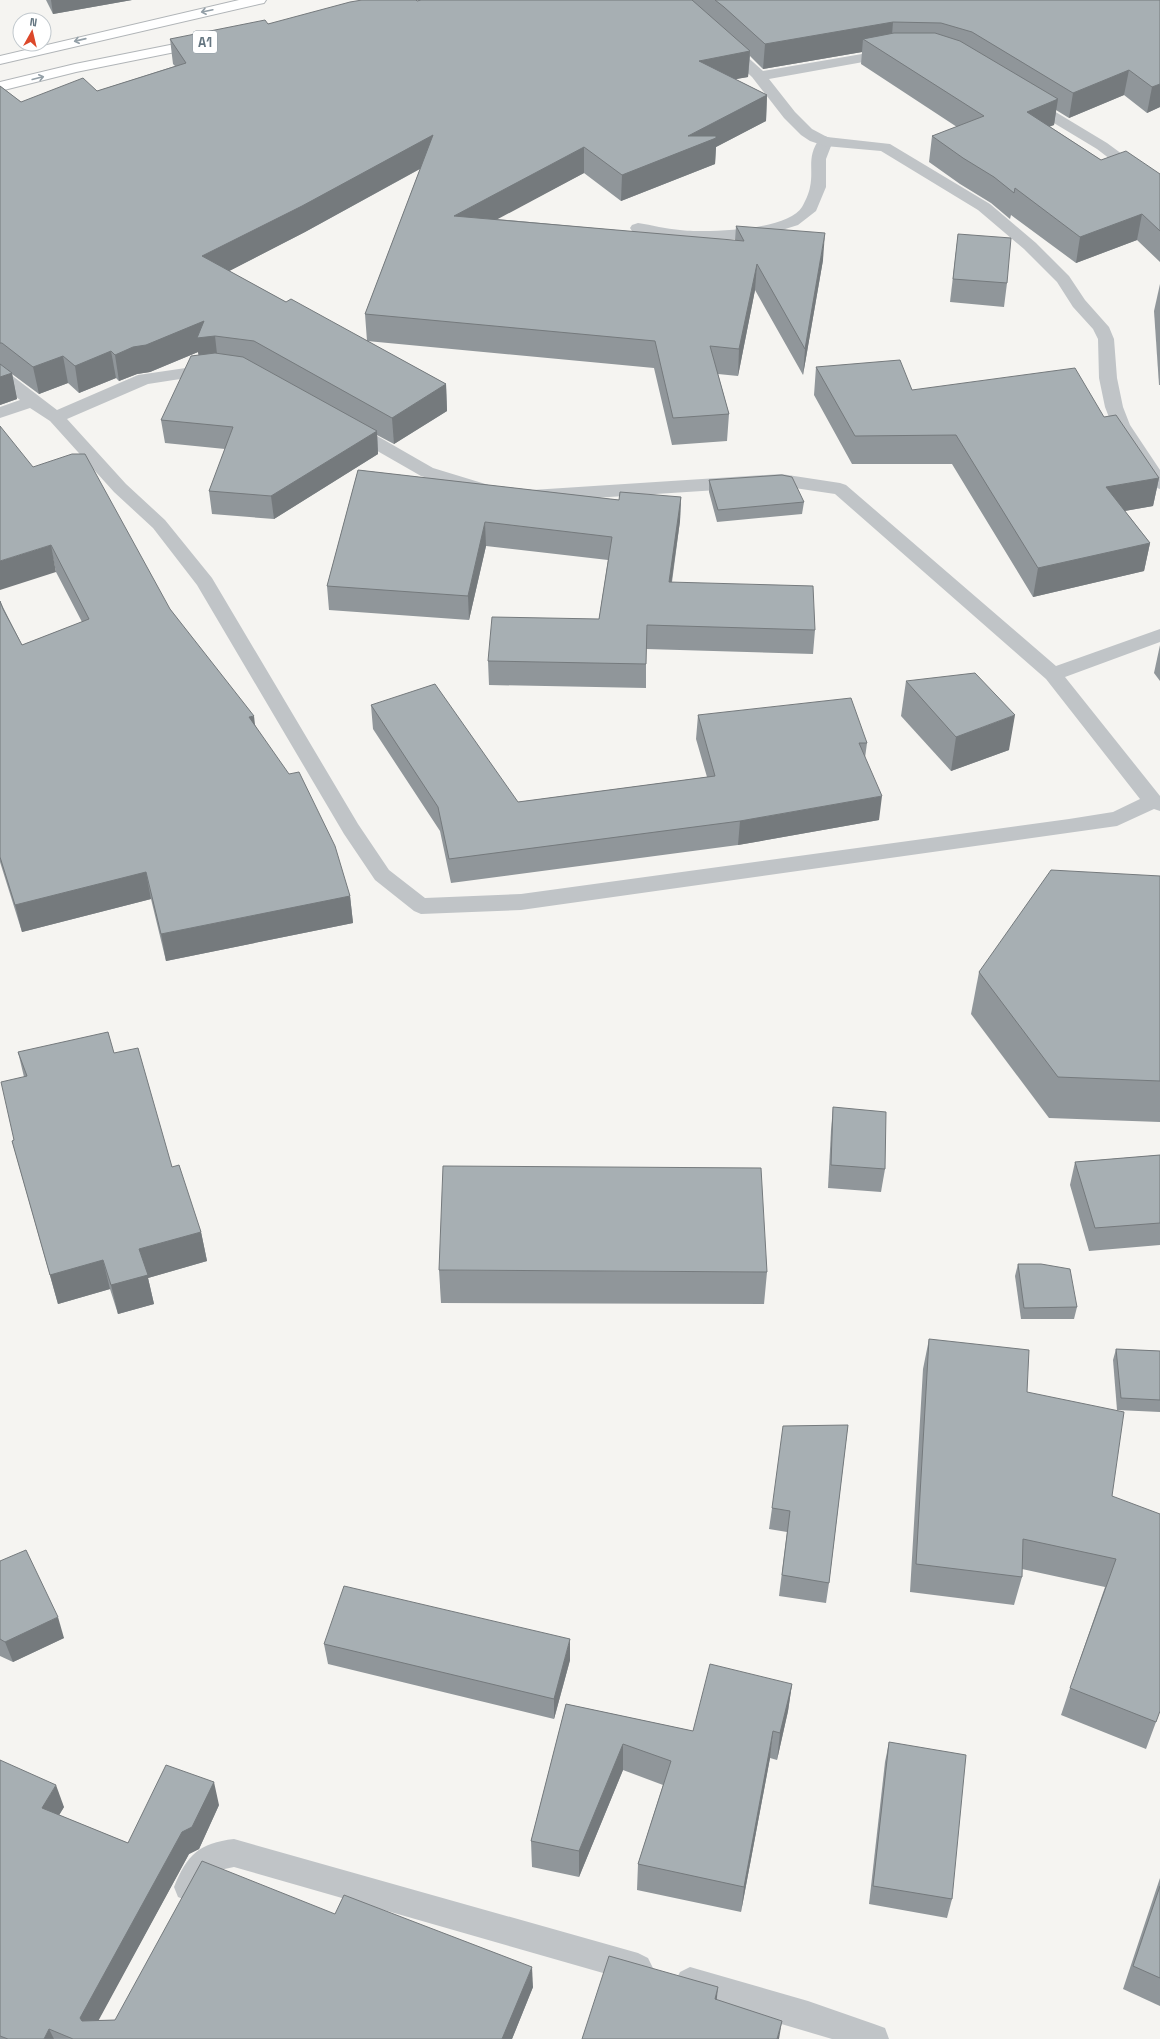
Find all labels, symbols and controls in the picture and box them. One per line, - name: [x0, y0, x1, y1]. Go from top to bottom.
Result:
- one-way arrow: [201, 8, 214, 16]
- north arrow: [12, 12, 52, 52]
- text: N: [29, 15, 38, 30]
- road number: A1: [193, 31, 217, 53]
- one-way arrow: [74, 37, 87, 45]
- one-way arrow: [31, 73, 44, 81]

